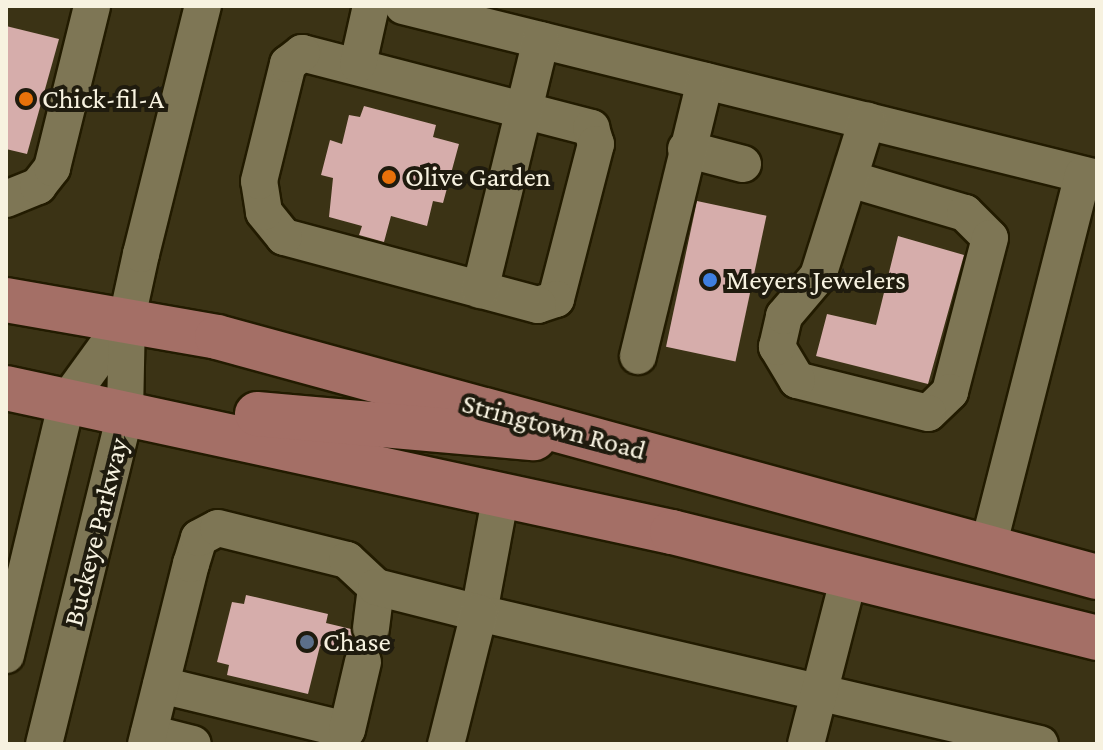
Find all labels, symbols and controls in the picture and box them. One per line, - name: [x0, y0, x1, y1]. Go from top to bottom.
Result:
- place label: Chick-fil-A: [42, 82, 164, 116]
- marker: Chick-fil-A: [17, 90, 35, 108]
- place label: Olive Garden: [405, 160, 551, 194]
- marker: Olive Garden: [380, 168, 398, 186]
- place label: Meyers Jewelers: [726, 263, 906, 297]
- marker: Meyers Jewelers: [701, 271, 719, 289]
- street label: Stringtown Road: [458, 386, 650, 468]
- street label: Buckeye Parkway: [56, 434, 136, 630]
- place label: Chase: [323, 625, 391, 659]
- marker: Chase: [298, 633, 316, 651]

